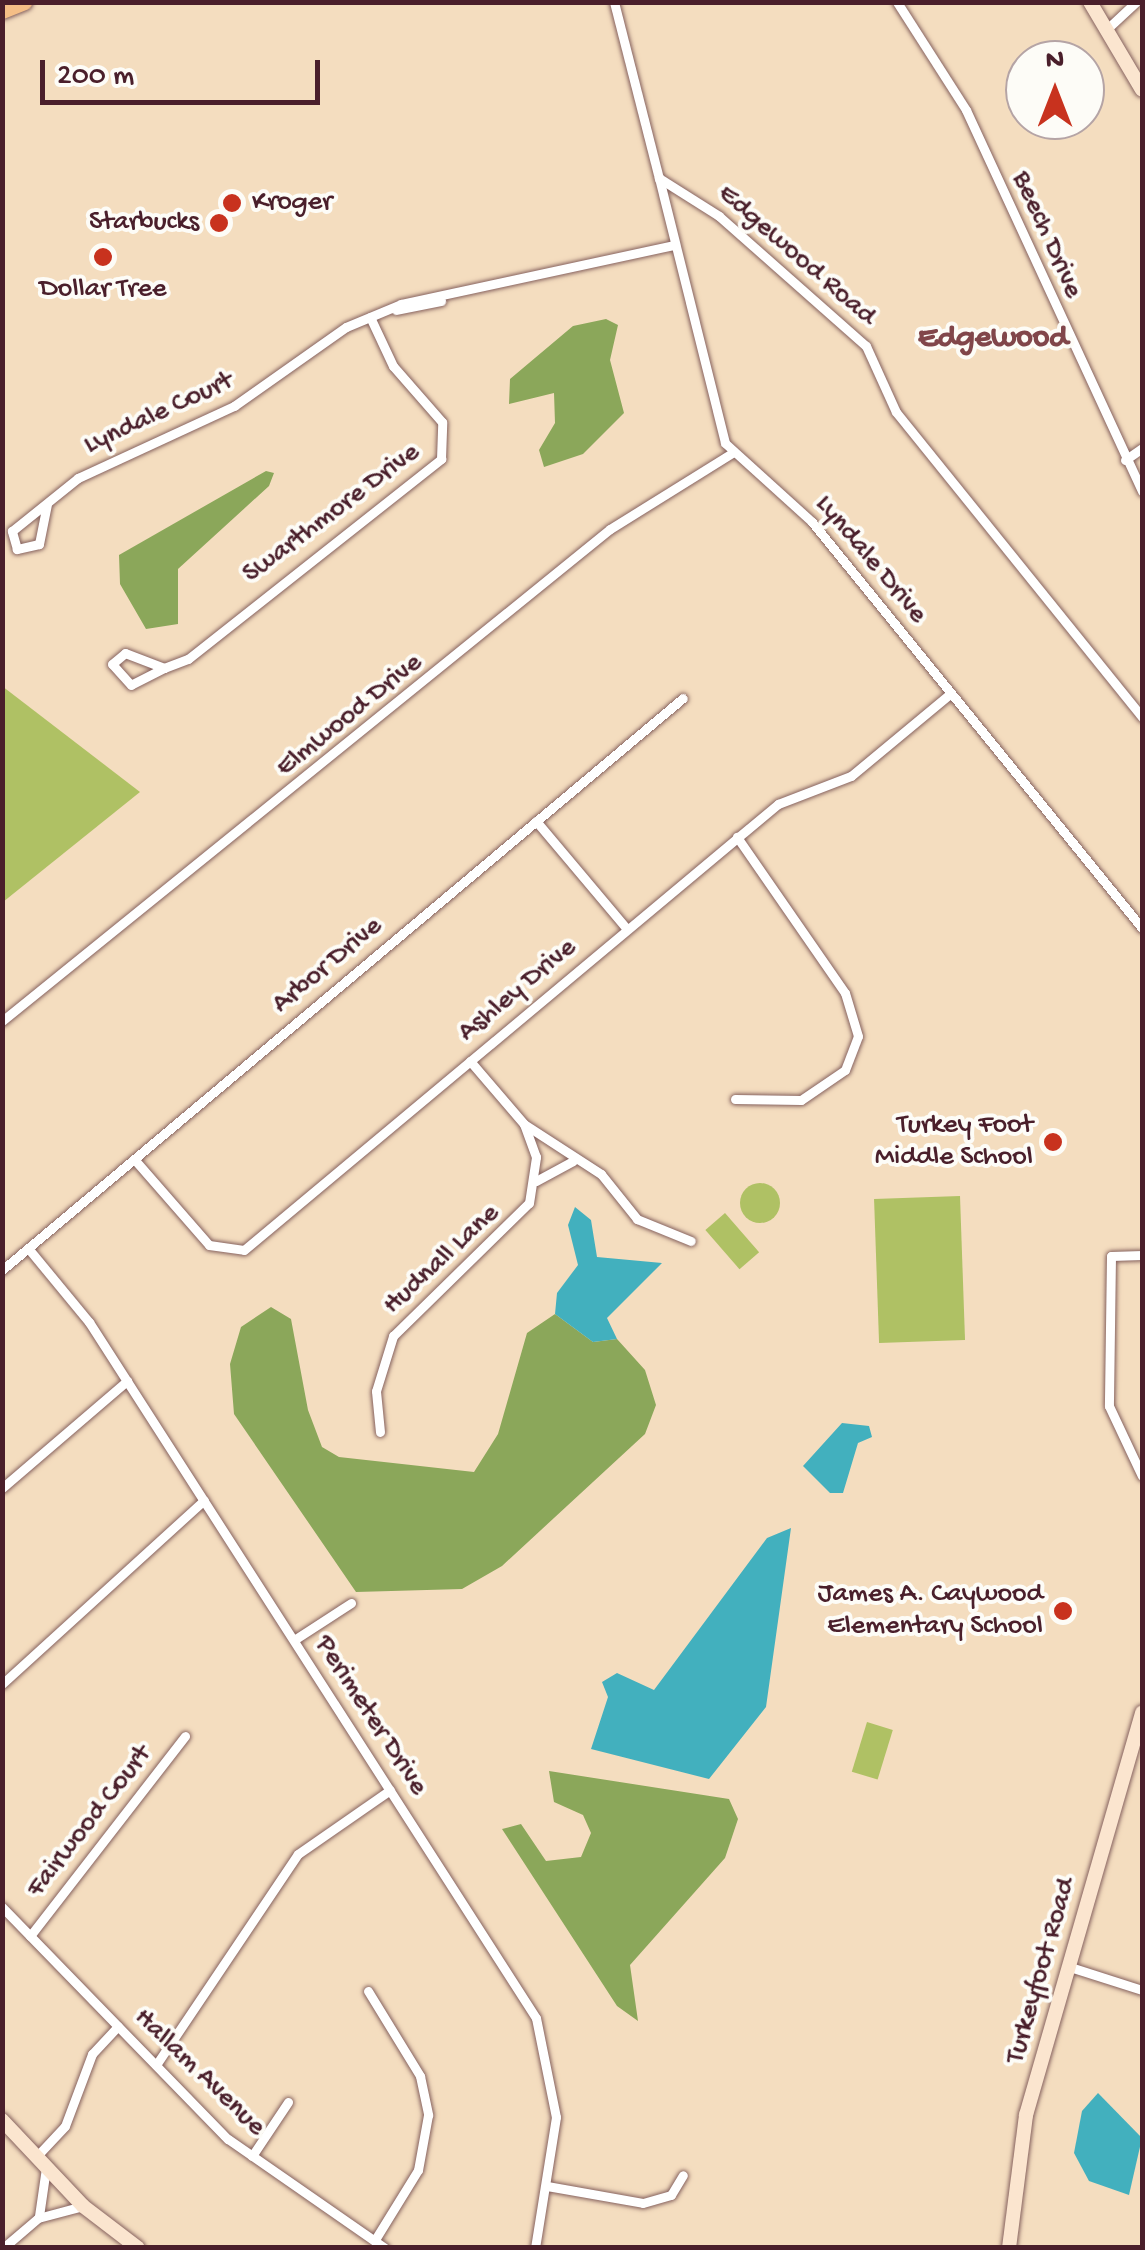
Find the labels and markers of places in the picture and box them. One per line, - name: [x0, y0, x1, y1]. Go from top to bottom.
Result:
- place label: Kroger: [252, 186, 332, 220]
- marker: Kroger: [221, 192, 243, 214]
- place label: Starbucks: [89, 206, 199, 240]
- marker: Starbucks: [208, 212, 230, 234]
- marker: Dollar Tree: [92, 246, 114, 268]
- place label: Dollar Tree: [40, 273, 166, 307]
- place label: Turkey Foot Middle School: [875, 1109, 1033, 1175]
- marker: Turkey Foot Middle School: [1042, 1131, 1064, 1153]
- place label: James A. Caywood Elementary School: [818, 1578, 1043, 1644]
- marker: James A. Caywood Elementary School: [1052, 1600, 1074, 1622]

